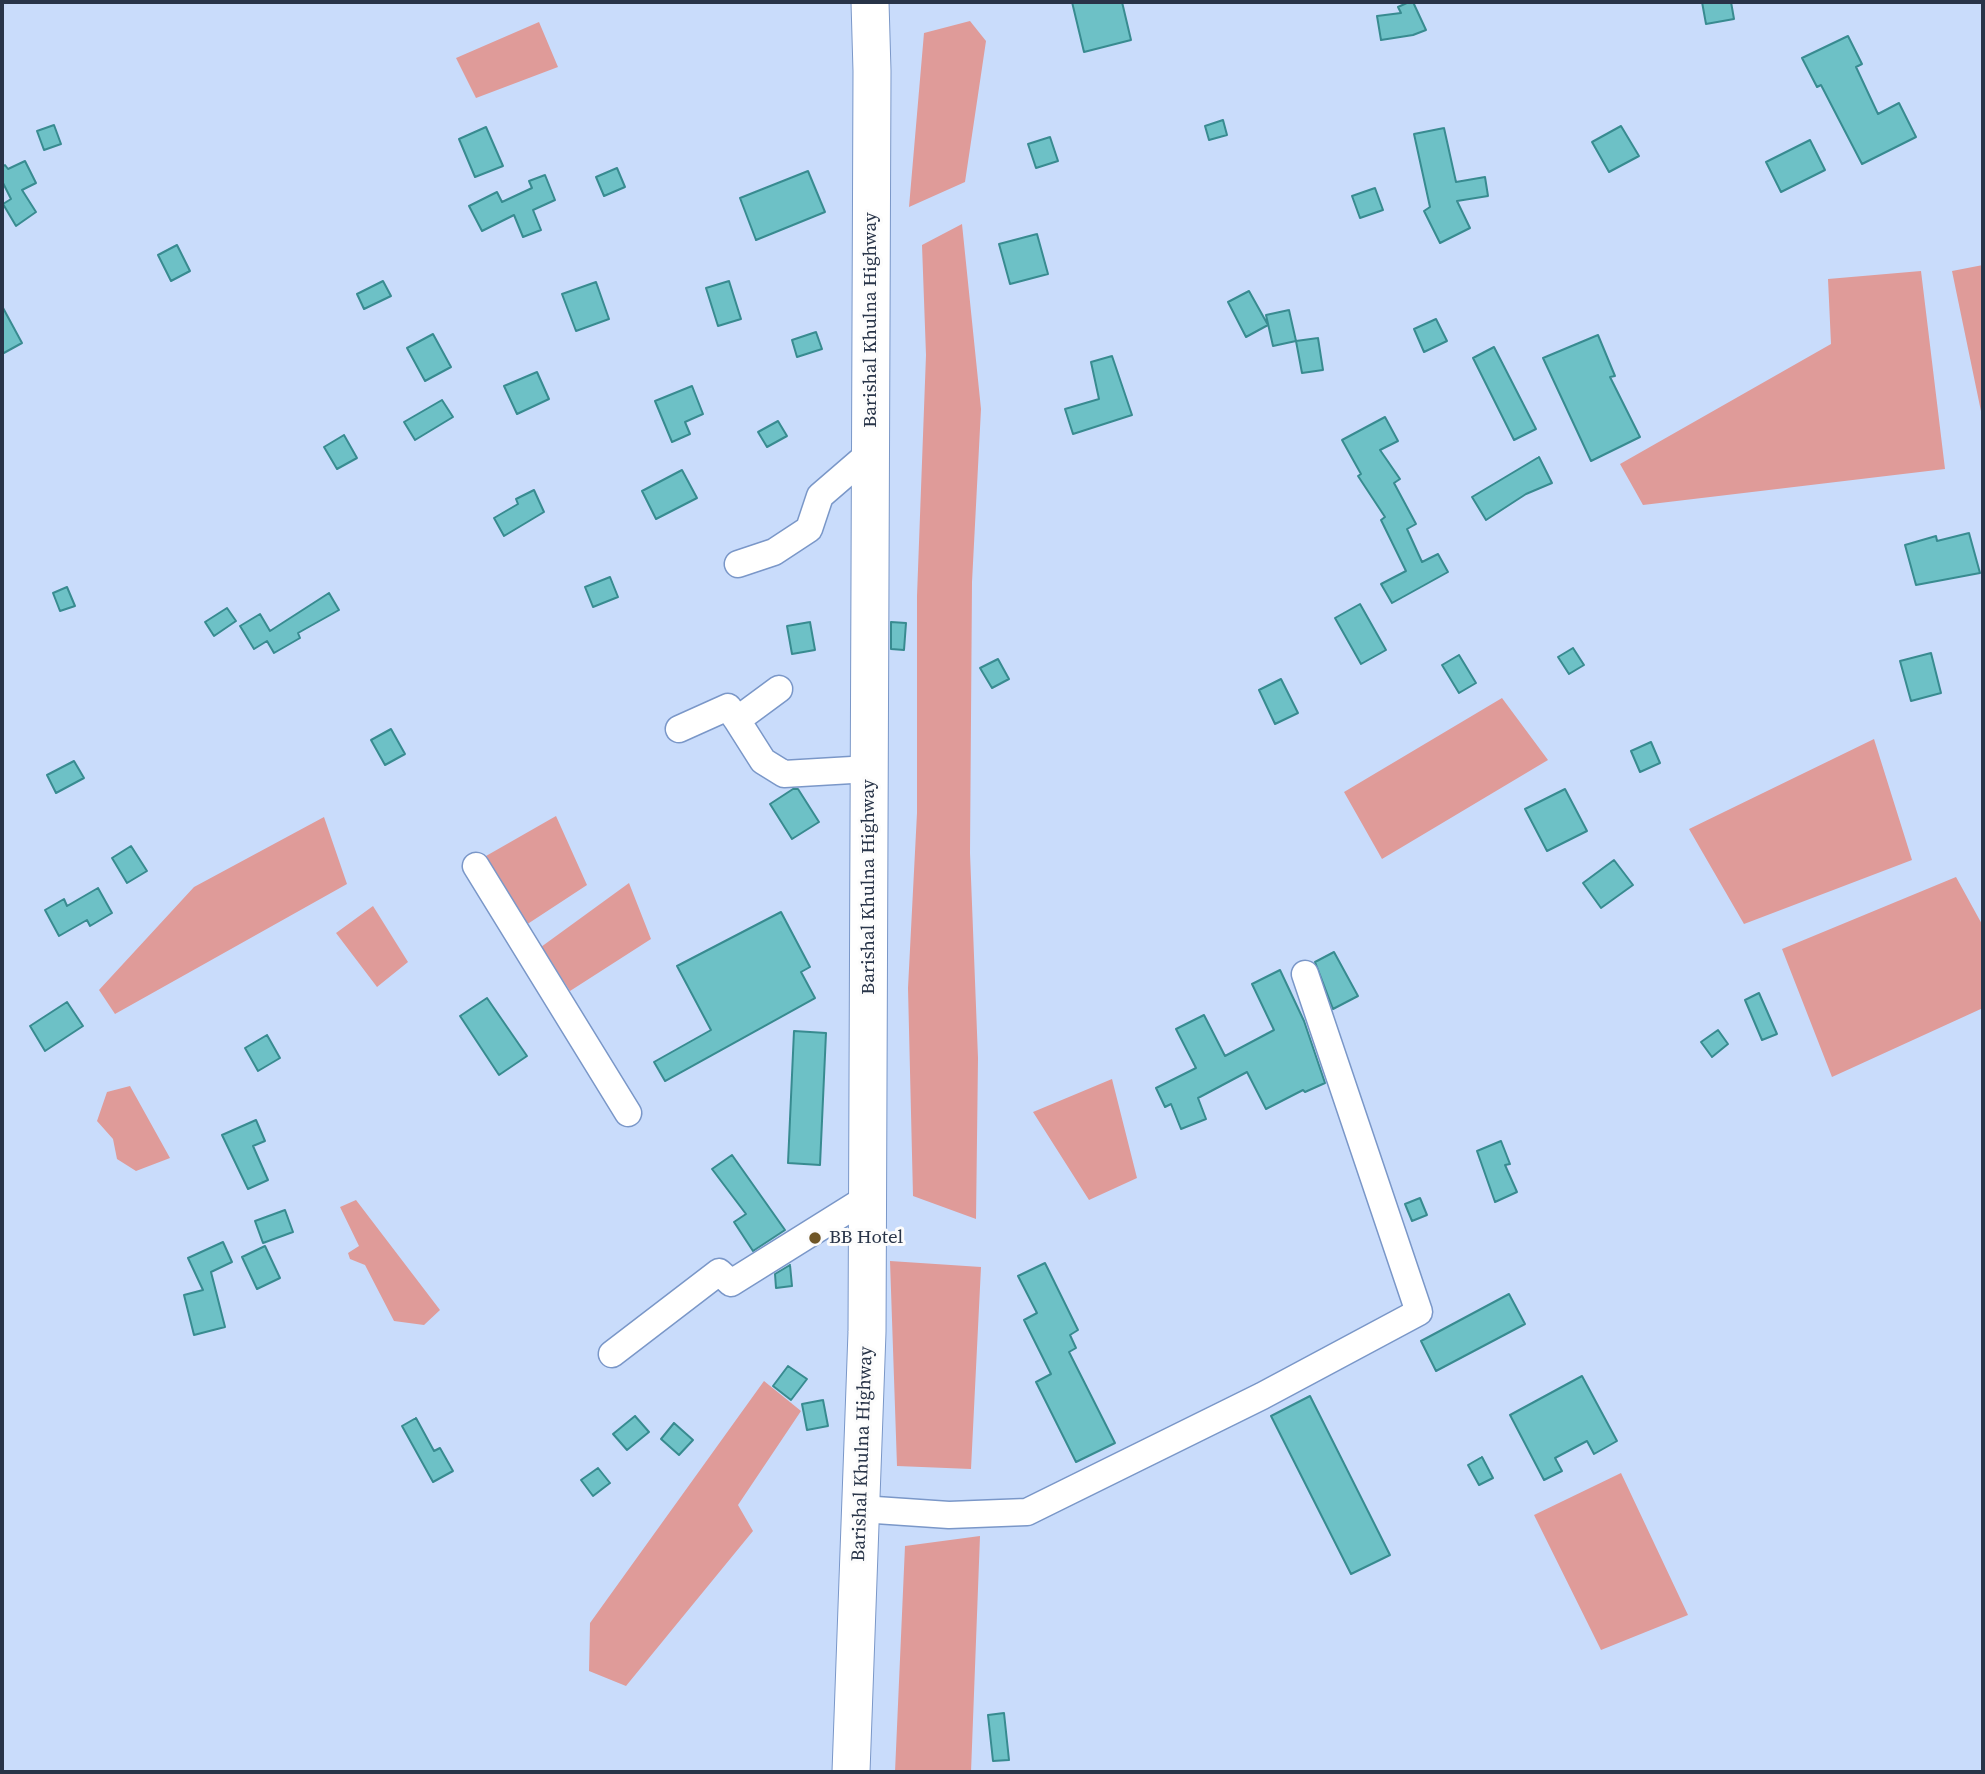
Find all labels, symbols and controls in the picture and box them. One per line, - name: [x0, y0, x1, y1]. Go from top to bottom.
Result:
- street label: Barishal Khulna Highway: [860, 212, 882, 428]
- street label: Barishal Khulna Highway: [858, 779, 880, 995]
- place label: BB Hotel: [829, 1227, 903, 1249]
- marker: BB Hotel: [807, 1230, 823, 1246]
- street label: Barishal Khulna Highway: [848, 1346, 878, 1562]

